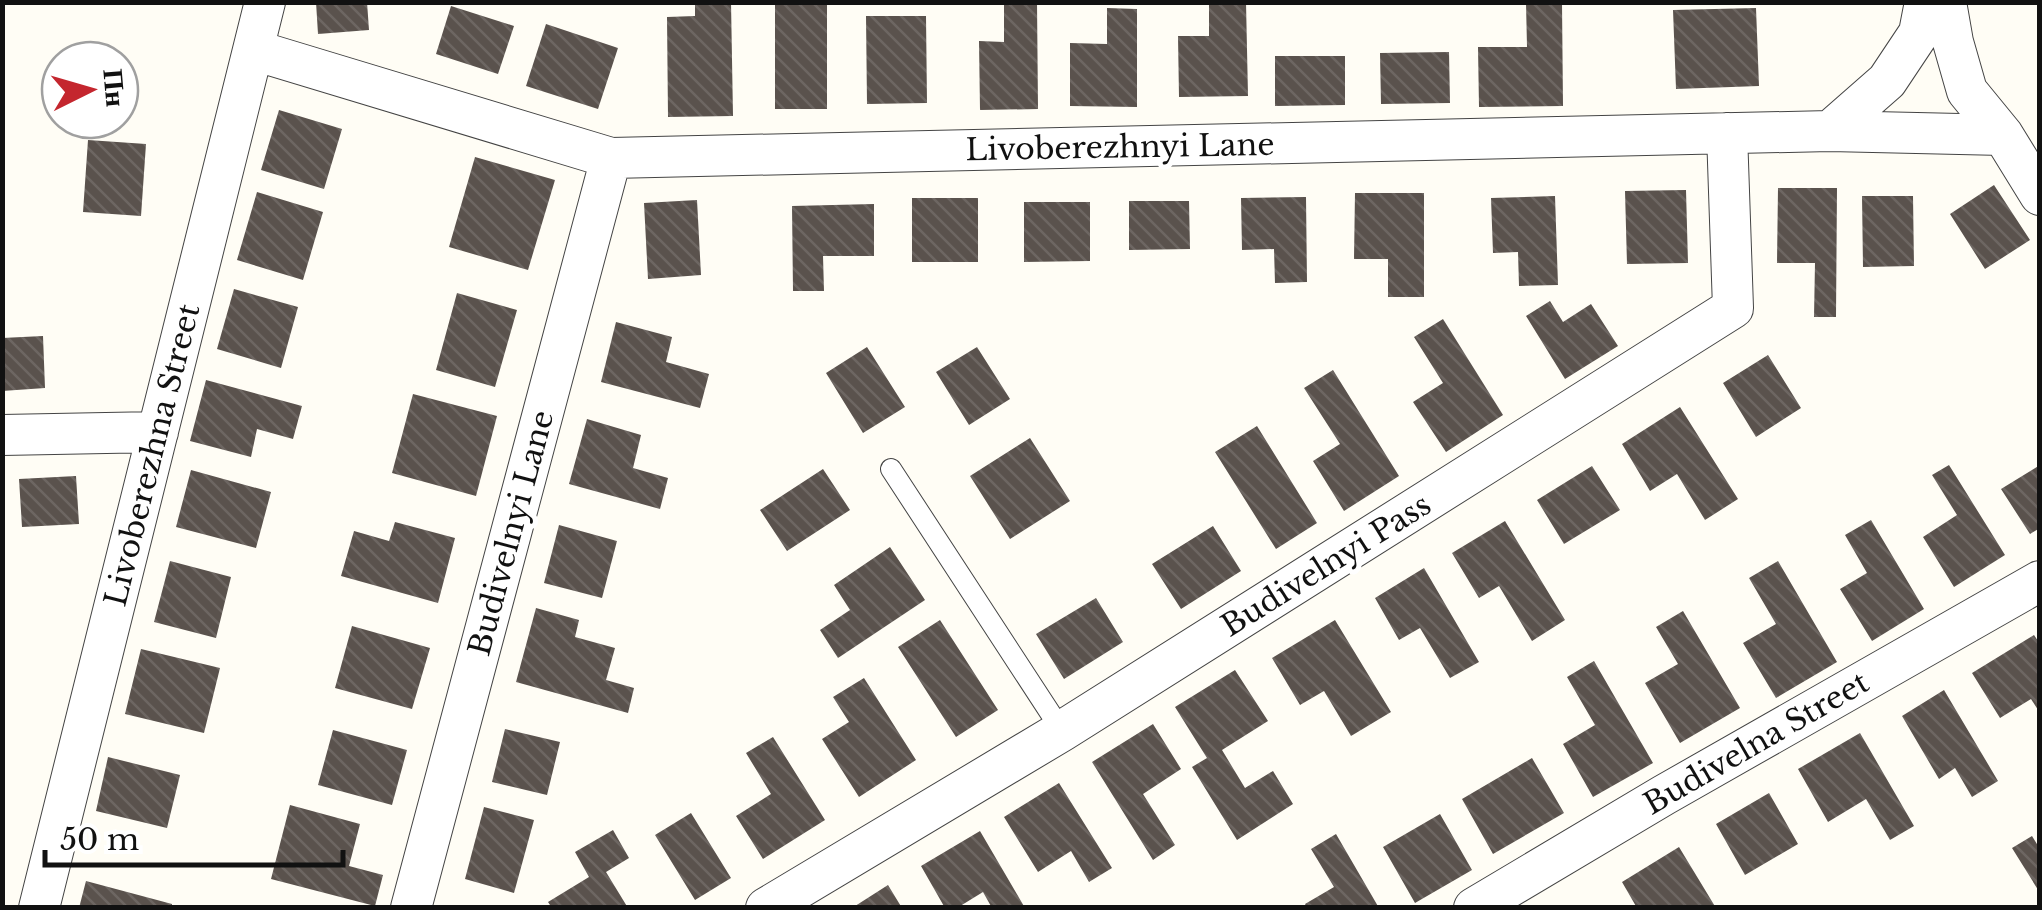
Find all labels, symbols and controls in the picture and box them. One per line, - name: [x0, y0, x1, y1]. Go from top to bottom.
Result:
- north arrow: [40, 40, 140, 140]
- text: Пн: [95, 67, 133, 108]
- street label: Livoberezhnyi Lane: [965, 126, 1275, 168]
- street label: Livoberezhna Street: [97, 299, 208, 610]
- street label: Budivelnyi Lane: [460, 406, 562, 660]
- street label: Budivelnyi Pass: [1214, 486, 1438, 644]
- street label: Budivelna Street: [1637, 663, 1876, 822]
- scale bar: [45, 805, 342, 867]
- text: 50 m: [60, 821, 139, 858]

